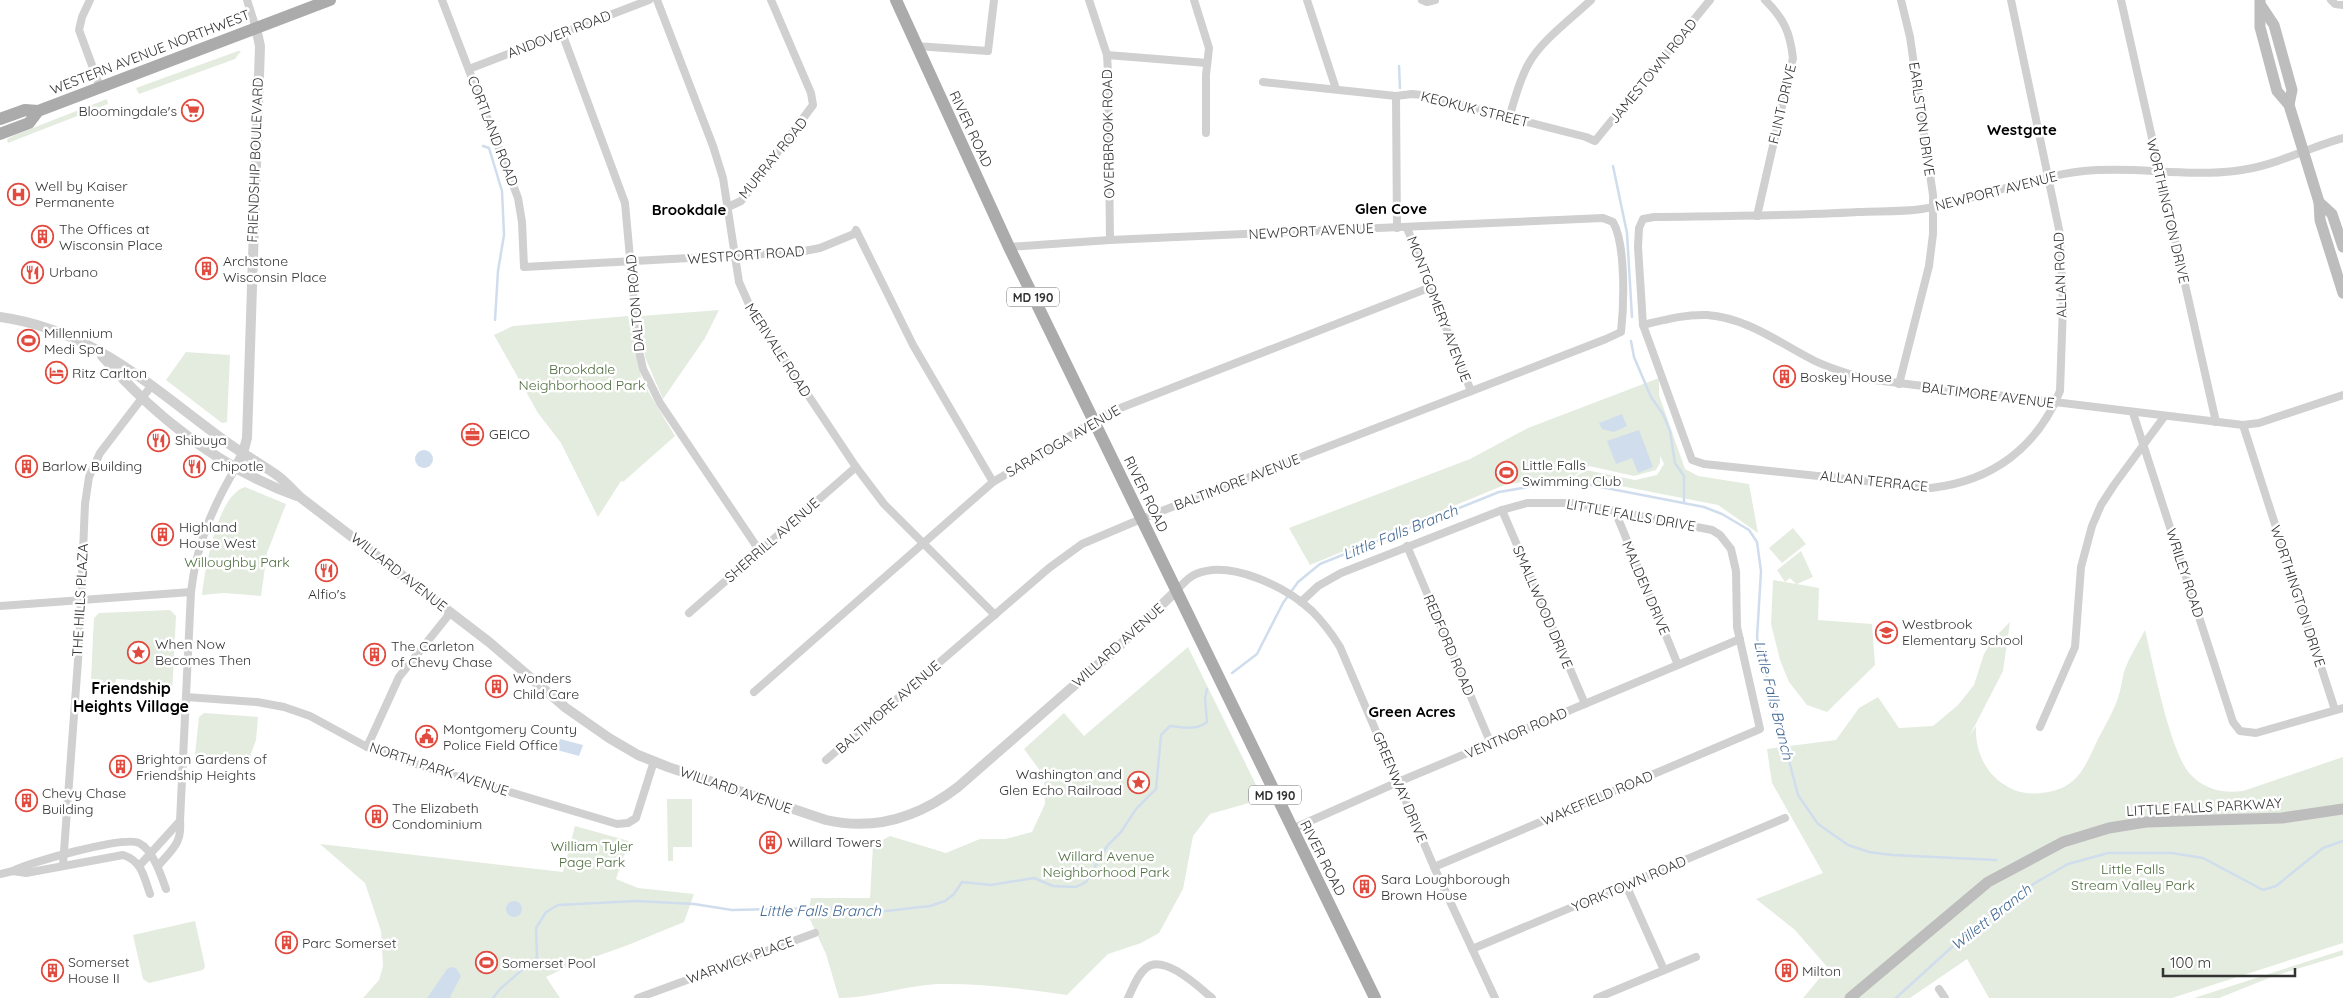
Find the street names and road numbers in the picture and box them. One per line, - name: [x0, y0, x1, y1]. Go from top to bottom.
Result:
- street label: WESTERN AVENUE NORTHWEST: [48, 6, 252, 98]
- street label: ANDOVER ROAD: [505, 6, 613, 62]
- street label: JAMESTOWN ROAD: [1605, 15, 1701, 127]
- street label: EARLSTON DRIVE: [1905, 61, 1939, 177]
- street label: FLINT DRIVE: [1764, 62, 1800, 146]
- street label: OVERBROOK ROAD: [1098, 69, 1118, 199]
- street label: CORTLAND ROAD: [464, 73, 522, 189]
- street label: FRIENDSHIP BOULEVARD: [243, 77, 267, 243]
- street label: KEOKUK STREET: [1419, 87, 1531, 131]
- street label: RIVER ROAD: [945, 88, 997, 170]
- street label: MURRAY ROAD: [735, 114, 811, 202]
- street label: WORTHINGTON DRIVE: [2143, 137, 2193, 285]
- street label: NEWPORT AVENUE: [1933, 167, 2059, 215]
- street label: NEWPORT AVENUE: [1248, 219, 1374, 243]
- street label: ALLAN ROAD: [2050, 232, 2070, 318]
- street label: MONTGOMERY AVENUE: [1403, 234, 1475, 384]
- street label: WESTPORT ROAD: [687, 242, 805, 268]
- street label: DALTON ROAD: [622, 254, 648, 352]
- road number: MD 190: [1007, 288, 1059, 306]
- street label: MERIVALE ROAD: [741, 300, 815, 400]
- street label: BALTIMORE AVENUE: [1921, 378, 2055, 412]
- street label: SARATOGA AVENUE: [1002, 401, 1124, 481]
- street label: BALTIMORE AVENUE: [1172, 450, 1303, 514]
- street label: RIVER ROAD: [1120, 453, 1172, 535]
- street label: ALLAN TERRACE: [1819, 466, 1929, 496]
- street label: SHERRILL AVENUE: [721, 494, 823, 586]
- street label: LITTLE FALLS DRIVE: [1565, 495, 1697, 535]
- street label: WORTHINGTON DRIVE: [2267, 523, 2329, 669]
- street label: WRILEY ROAD: [2162, 526, 2208, 620]
- street label: WILLARD AVENUE: [347, 529, 451, 615]
- street label: MALDEN DRIVE: [1618, 538, 1674, 638]
- street label: THE HILLS PLAZA: [68, 543, 92, 657]
- street label: SMALLWOOD DRIVE: [1509, 543, 1577, 671]
- street label: REDFORD ROAD: [1420, 592, 1478, 698]
- street label: WILLARD AVENUE: [1068, 599, 1168, 691]
- street label: BALTIMORE AVENUE: [832, 656, 944, 758]
- street label: VENTNOR ROAD: [1462, 703, 1570, 763]
- street label: GREENWAY DRIVE: [1369, 729, 1431, 845]
- street label: NORTH PARK AVENUE: [367, 738, 511, 800]
- street label: WILLARD AVENUE: [678, 762, 794, 818]
- street label: WAKEFIELD ROAD: [1539, 766, 1655, 830]
- road number: MD 190: [1249, 786, 1301, 804]
- street label: LITTLE FALLS PARKWAY: [2126, 794, 2282, 820]
- street label: RIVER ROAD: [1296, 817, 1350, 899]
- street label: YORKTOWN ROAD: [1569, 852, 1689, 916]
- street label: WARWICK PLACE: [684, 932, 796, 988]

